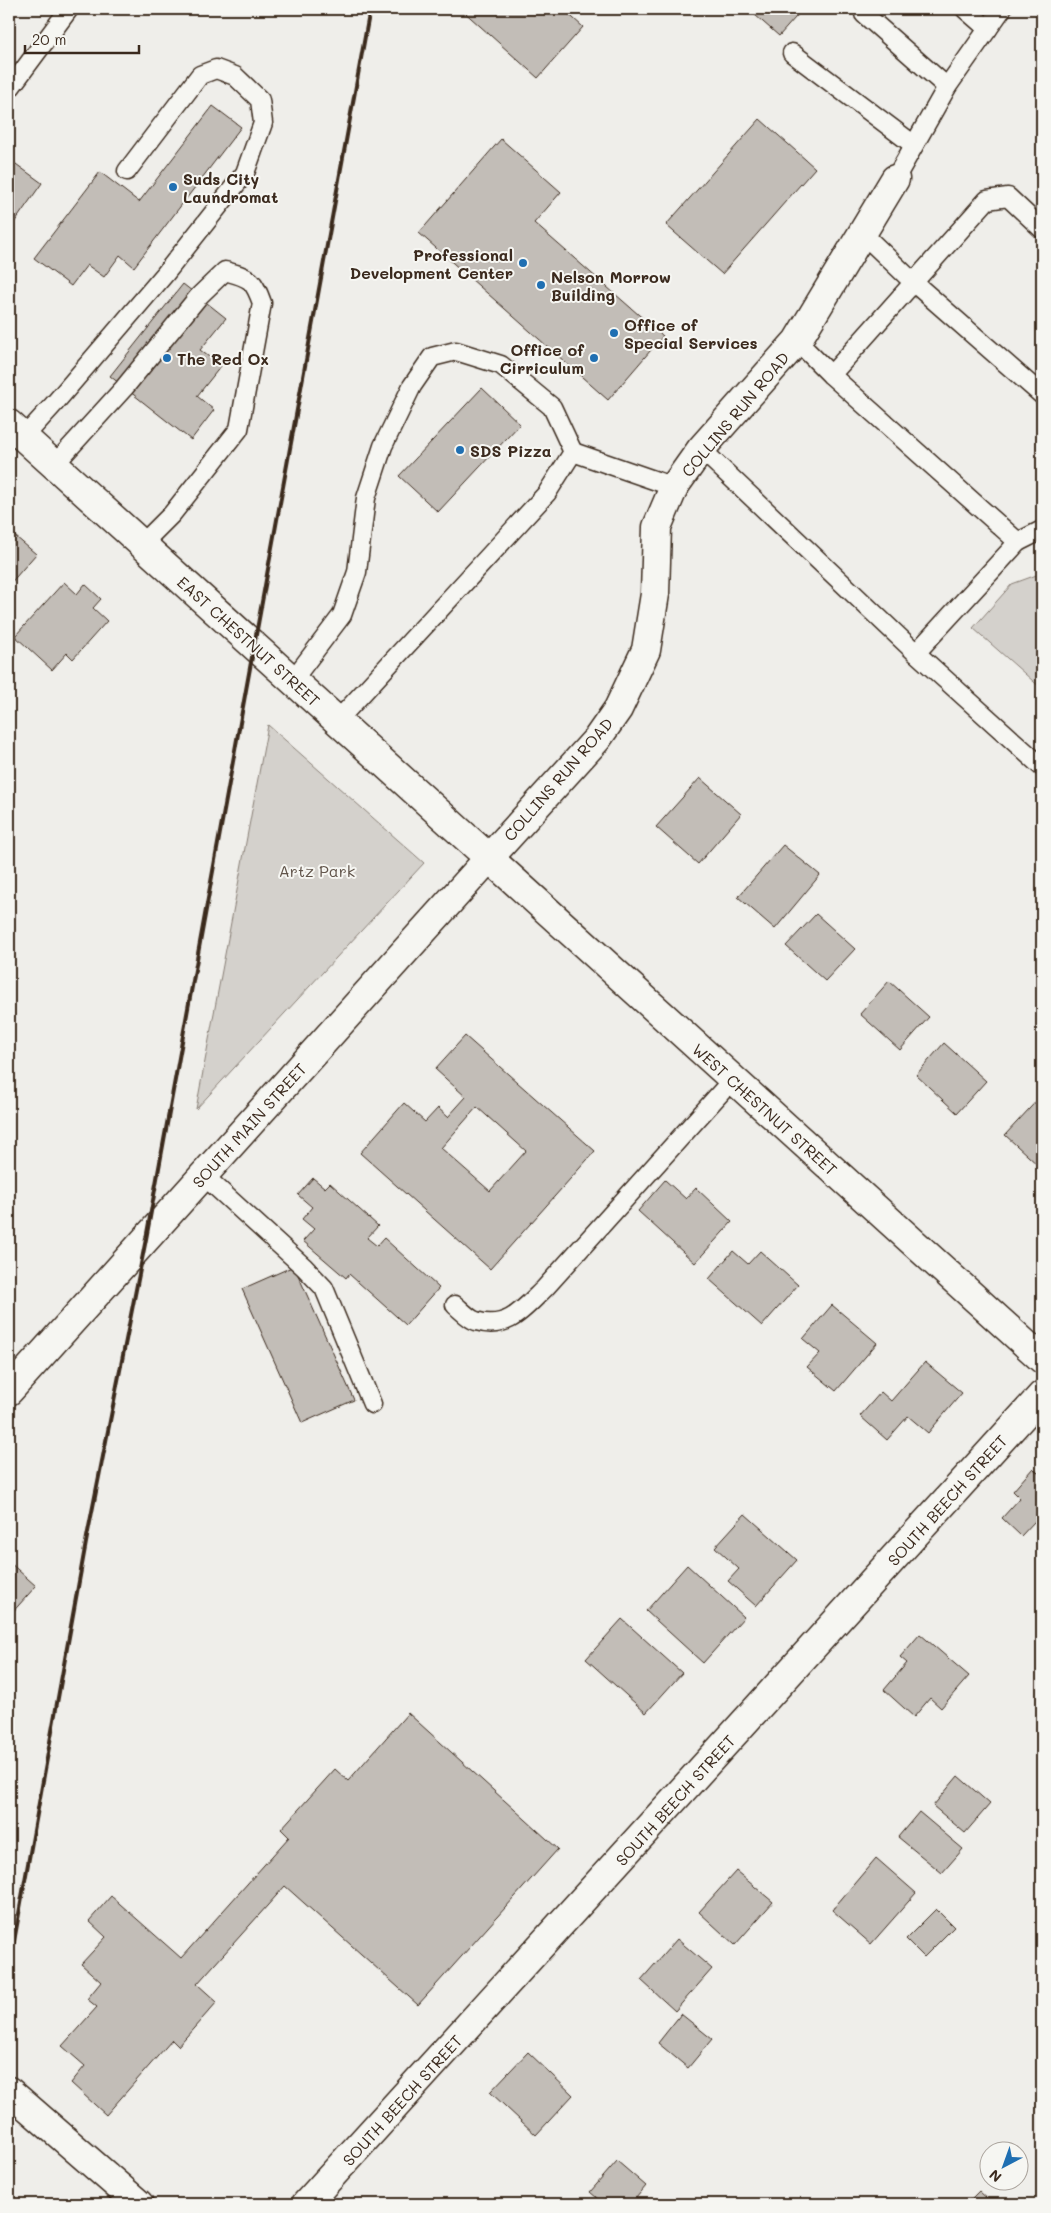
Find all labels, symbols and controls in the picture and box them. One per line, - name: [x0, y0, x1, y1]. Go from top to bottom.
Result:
- scale bar: [25, 22, 139, 54]
- text: 20 m: [32, 29, 66, 49]
- place label: Suds City Laundromat: [183, 168, 278, 207]
- marker: Suds City Laundromat: [167, 181, 179, 193]
- place label: Professional Development Center: [350, 244, 513, 283]
- marker: Professional Development Center: [517, 257, 529, 269]
- place label: Nelson Morrow Building: [551, 266, 671, 305]
- marker: Nelson Morrow Building: [535, 279, 547, 291]
- place label: Office of Special Services: [624, 314, 758, 353]
- marker: Office of Special Services: [608, 327, 620, 339]
- place label: Office of Cirriculum: [500, 339, 585, 378]
- street label: COLLINS RUN ROAD: [677, 347, 793, 481]
- place label: The Red Ox: [177, 348, 269, 369]
- marker: The Red Ox: [161, 352, 173, 364]
- marker: Office of Cirriculum: [588, 352, 600, 364]
- place label: SDS Pizza: [470, 440, 552, 461]
- marker: SDS Pizza: [454, 444, 466, 456]
- street label: EAST CHESTNUT STREET: [173, 571, 325, 711]
- street label: COLLINS RUN ROAD: [499, 713, 617, 845]
- park label: Artz Park: [279, 860, 355, 881]
- street label: WEST CHESTNUT STREET: [688, 1038, 842, 1180]
- street label: SOUTH MAIN STREET: [187, 1058, 311, 1192]
- street label: SOUTH BEECH STREET: [883, 1430, 1012, 1570]
- street label: SOUTH BEECH STREET: [611, 1730, 740, 1870]
- street label: SOUTH BEECH STREET: [338, 2030, 467, 2170]
- north arrow: [978, 2140, 1028, 2190]
- text: N: [985, 2166, 1005, 2187]

